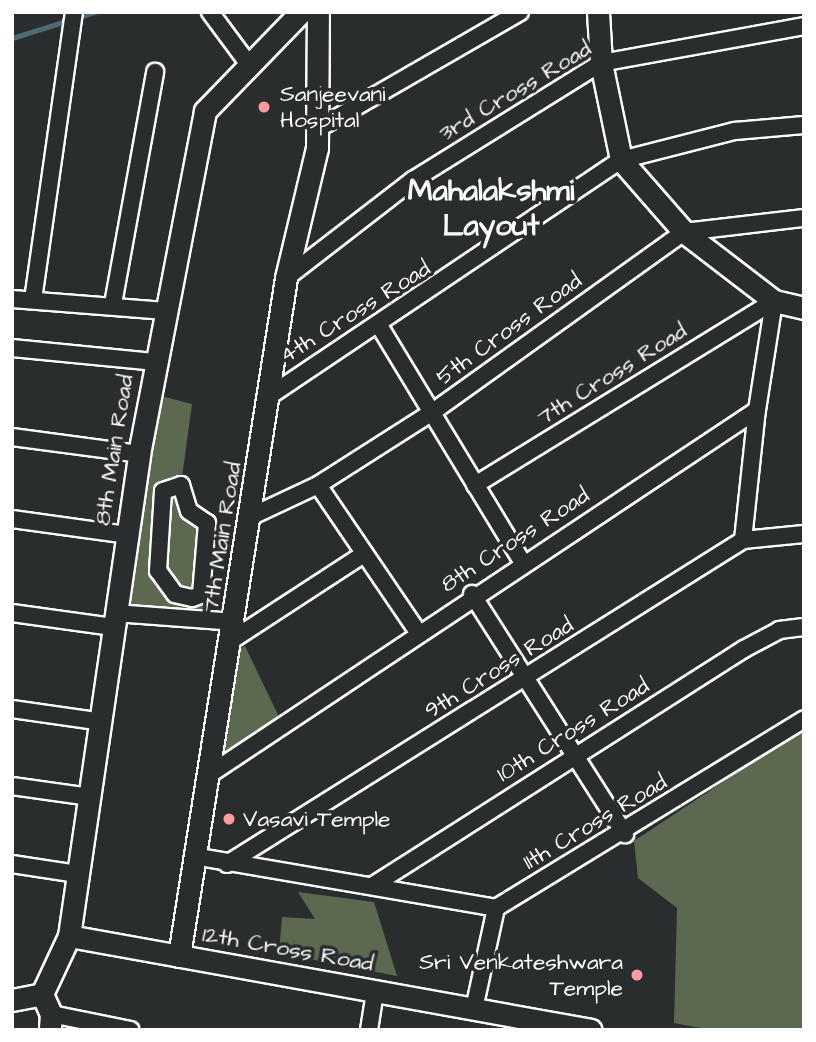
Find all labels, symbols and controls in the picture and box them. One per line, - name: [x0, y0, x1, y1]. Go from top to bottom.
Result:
- street label: 3rd Cross Road: [434, 35, 596, 147]
- place label: Sanjeevani Hospital: [280, 80, 386, 134]
- marker: Sanjeevani Hospital: [254, 97, 274, 117]
- district label: Mahalakshmi Layout: [408, 173, 574, 244]
- street label: 4th Cross Road: [275, 255, 435, 369]
- street label: 5th Cross Road: [431, 267, 587, 391]
- street label: 7th Cross Road: [532, 317, 692, 431]
- street label: 8th Main Road: [88, 373, 140, 527]
- street label: 7th Main Road: [196, 460, 248, 614]
- street label: 8th Cross Road: [435, 482, 595, 598]
- street label: 9th Cross Road: [420, 611, 578, 725]
- street label: 10th Cross Road: [492, 672, 654, 788]
- street label: 11th Cross Road: [518, 768, 672, 876]
- place label: Vasavi Temple: [243, 805, 391, 833]
- marker: Vasavi Temple: [221, 811, 237, 827]
- street label: 12th Cross Road: [200, 920, 376, 978]
- place label: Sri Venkateshwara Temple: [419, 948, 623, 1002]
- marker: Sri Venkateshwara Temple: [629, 967, 645, 983]

